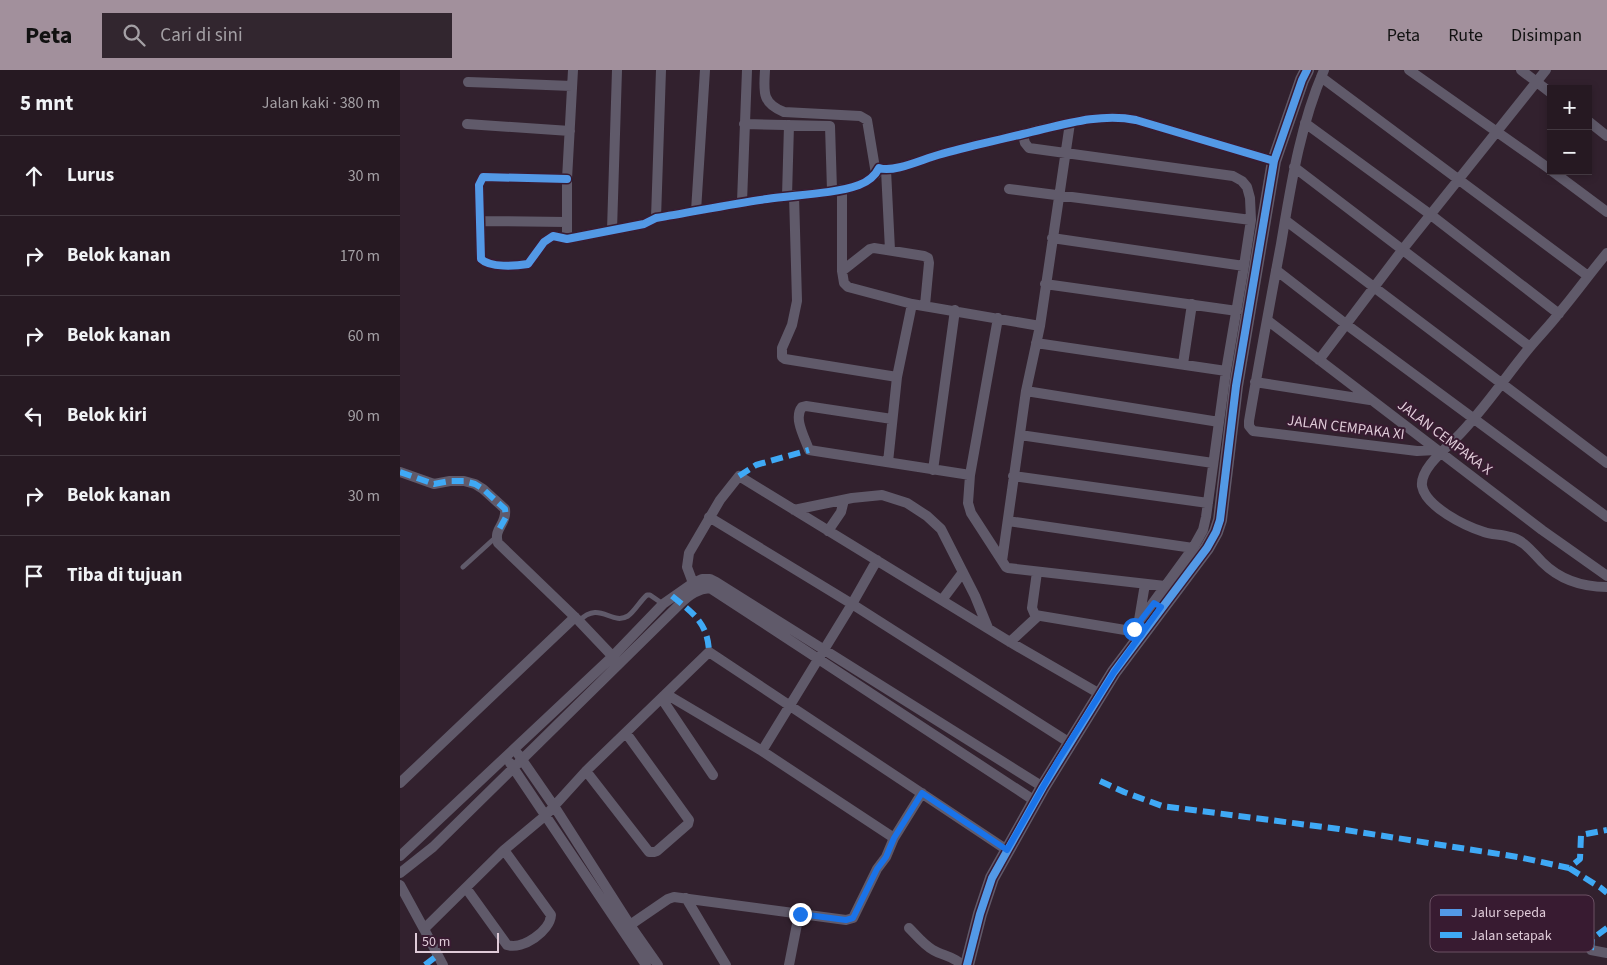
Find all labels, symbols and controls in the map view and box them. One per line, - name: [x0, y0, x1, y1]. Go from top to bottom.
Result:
- search box: [102, 13, 452, 58]
- text: Peta: [25, 18, 72, 53]
- icon: search: [120, 21, 148, 49]
- text: Cari di sini: [160, 22, 243, 49]
- text: Peta: [1387, 23, 1420, 48]
- text: Rute: [1448, 23, 1483, 48]
- text: Disimpan: [1511, 23, 1582, 48]
- map controls: [1547, 85, 1592, 175]
- button: +: [1547, 85, 1592, 130]
- text: 5 mnt: [20, 88, 73, 118]
- text: Jalan kaki · 380 m: [262, 92, 380, 114]
- button: −: [1547, 130, 1592, 175]
- icon: ahead: [20, 162, 48, 190]
- text: Lurus: [67, 162, 114, 189]
- text: 30 m: [348, 165, 380, 187]
- icon: right: [20, 242, 48, 270]
- text: Belok kanan: [67, 242, 171, 269]
- text: 170 m: [340, 245, 380, 267]
- icon: right: [20, 322, 48, 350]
- text: Belok kanan: [67, 322, 171, 349]
- text: 60 m: [348, 325, 380, 347]
- street label: JALAN CEMPAKA X: [1393, 395, 1497, 480]
- icon: left: [20, 402, 48, 430]
- text: Belok kiri: [67, 402, 147, 429]
- text: 90 m: [348, 405, 380, 427]
- street label: JALAN CEMPAKA XI: [1286, 410, 1406, 445]
- icon: right: [20, 482, 48, 510]
- text: Belok kanan: [67, 482, 171, 509]
- text: 30 m: [348, 485, 380, 507]
- icon: arrive: [20, 562, 48, 590]
- text: Tiba di tujuan: [67, 562, 182, 589]
- route start: [1123, 618, 1146, 641]
- legend: [1430, 895, 1594, 952]
- route end: [789, 903, 812, 926]
- text: Jalur sepeda: [1471, 903, 1546, 923]
- text: Jalan setapak: [1471, 926, 1552, 946]
- scale bar: [415, 930, 499, 953]
- text: 50 m: [422, 932, 450, 952]

